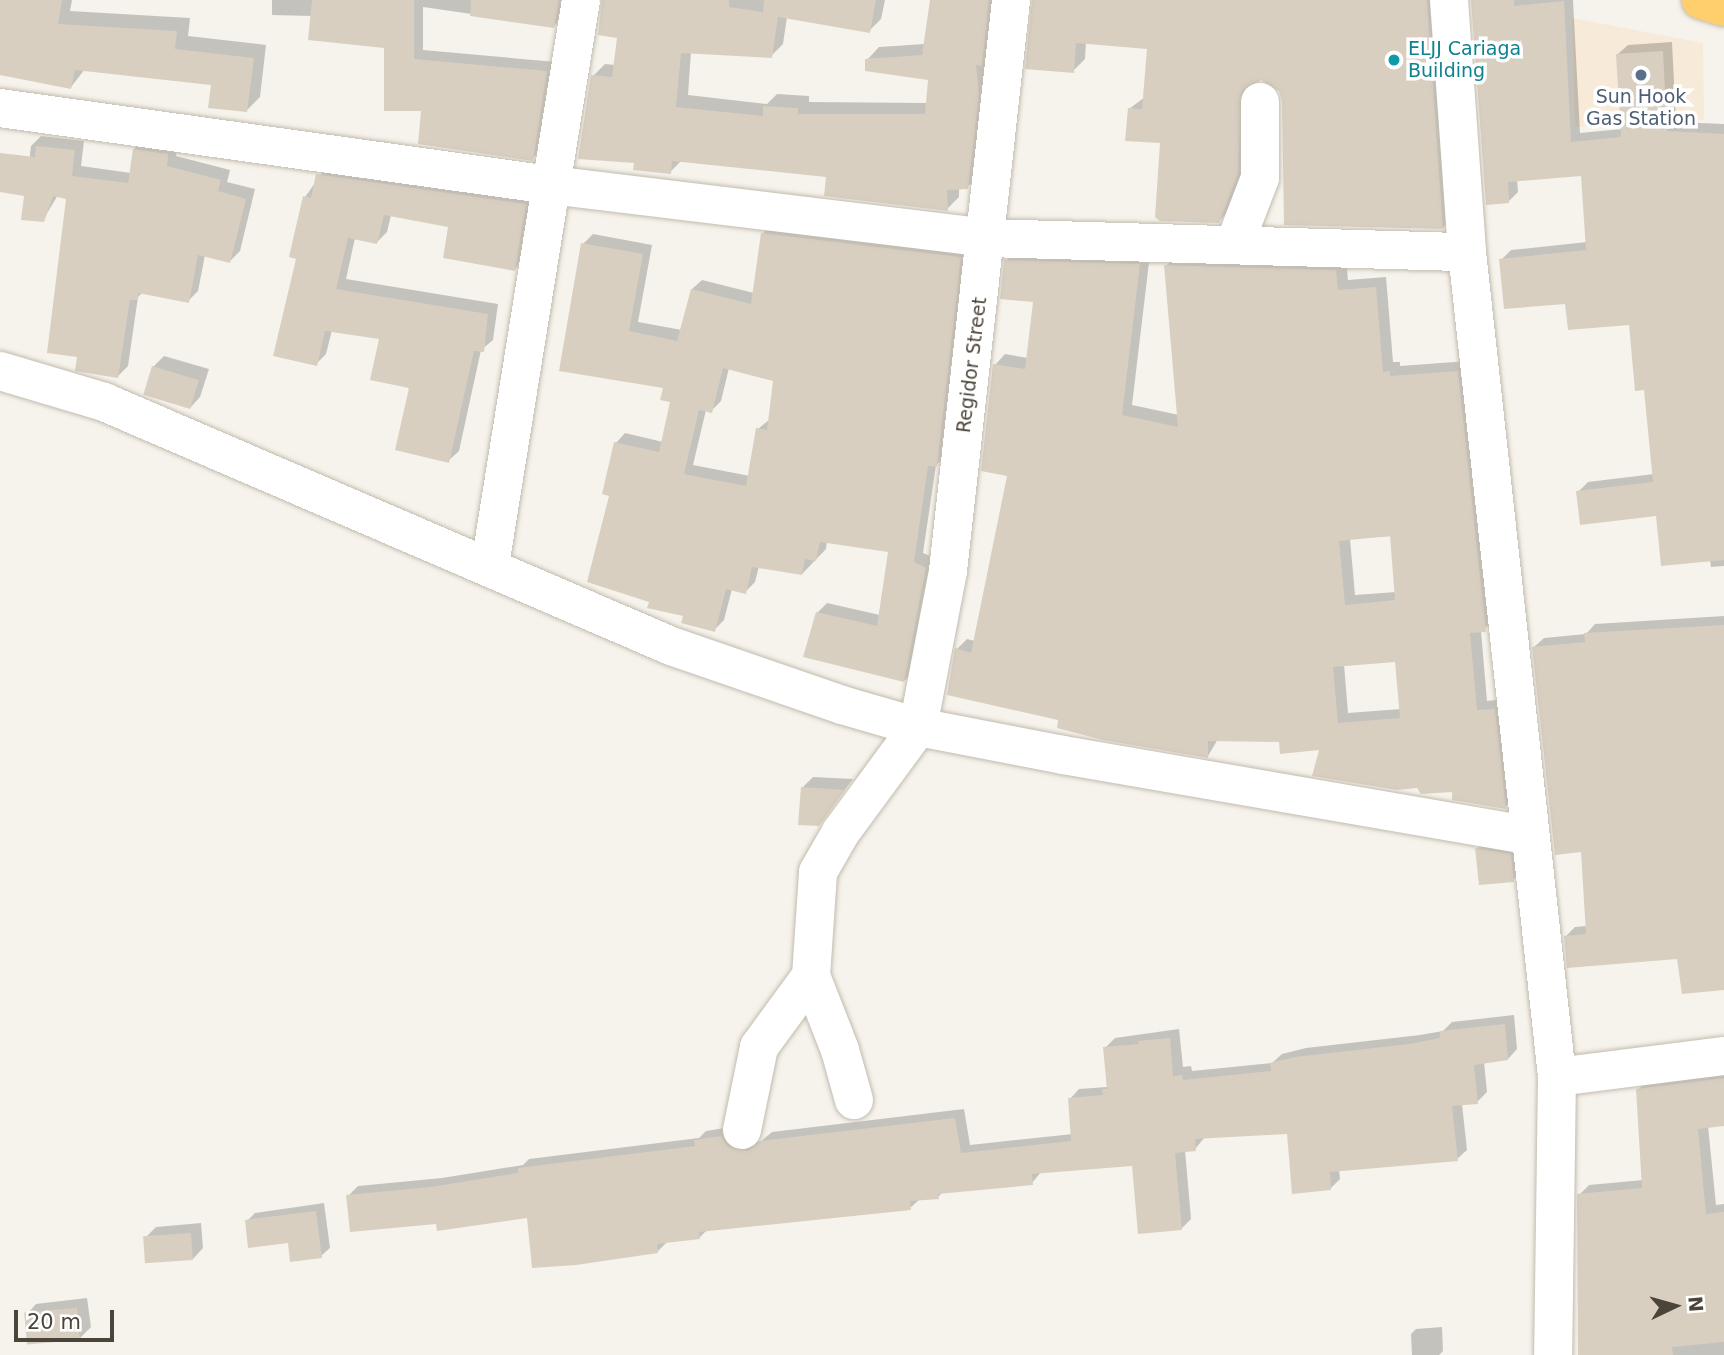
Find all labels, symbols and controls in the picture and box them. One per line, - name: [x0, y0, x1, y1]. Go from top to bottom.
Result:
- place label: ELJJ Cariaga Building: [1408, 38, 1521, 82]
- marker: ELJJ Cariaga Building: [1386, 52, 1402, 68]
- marker: Sun Hook Gas Station: [1633, 67, 1649, 83]
- place label: Sun Hook Gas Station: [1586, 86, 1696, 130]
- street label: Regidor Street: [952, 296, 992, 434]
- north arrow: [1640, 1271, 1710, 1341]
- text: N: [1684, 1295, 1708, 1313]
- scale bar: [18, 1296, 117, 1340]
- text: 20 m: [27, 1310, 81, 1334]

